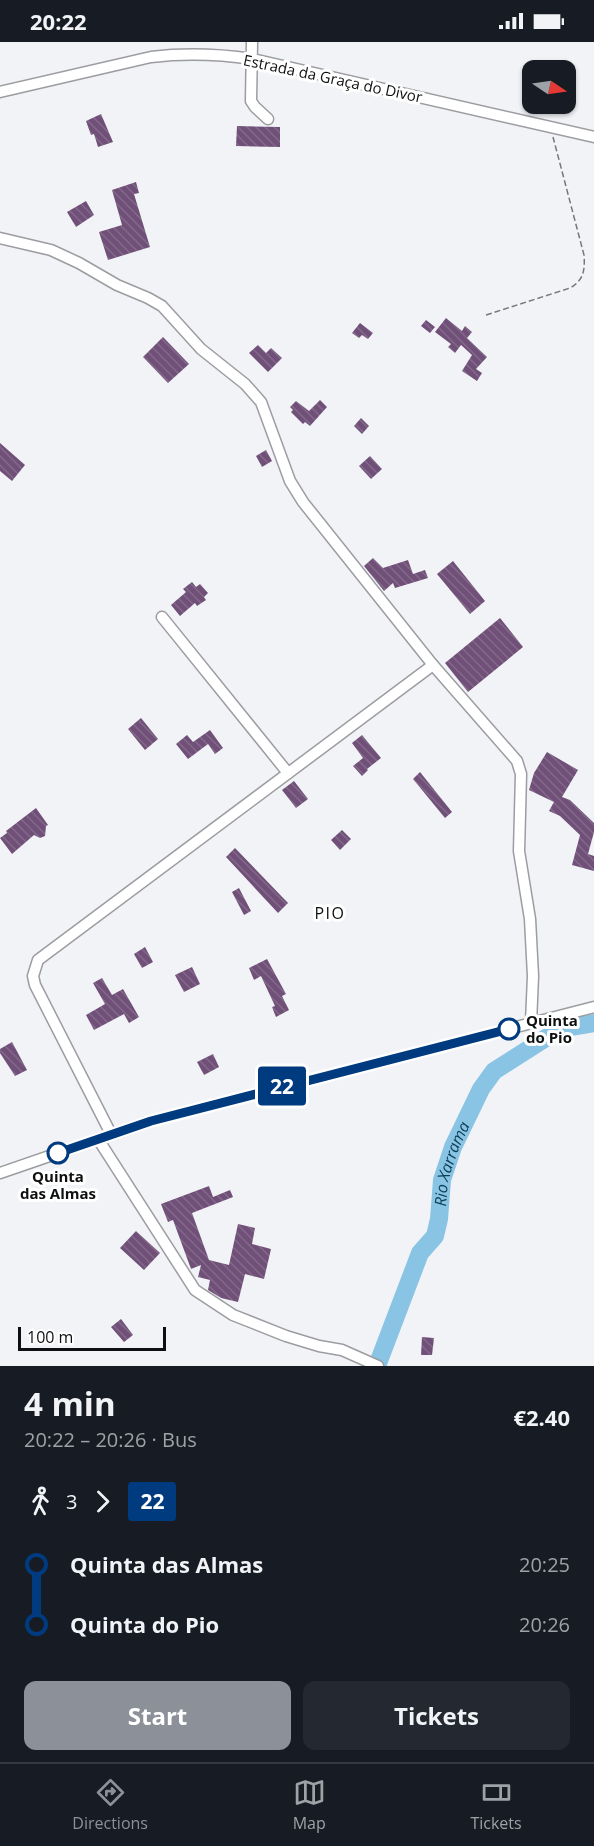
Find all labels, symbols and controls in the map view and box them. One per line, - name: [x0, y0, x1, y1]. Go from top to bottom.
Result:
- text: 20:22: [30, 6, 87, 36]
- street label: Estrada da Graça do Divor: [242, 49, 424, 107]
- north arrow: [522, 60, 576, 114]
- map controls: [522, 60, 576, 114]
- district label: PIO: [314, 902, 346, 924]
- place label: Quinta do Pio: [526, 1010, 578, 1047]
- marker: Quinta do Pio: [498, 1018, 520, 1040]
- line badge: 22: [255, 1066, 309, 1106]
- text: 22: [270, 1072, 294, 1100]
- water label: Rio Xarrama: [429, 1118, 475, 1207]
- marker: Quinta das Almas: [47, 1142, 69, 1164]
- place label: Quinta das Almas: [20, 1166, 96, 1203]
- scale bar: [18, 1324, 166, 1352]
- text: 100 m: [27, 1326, 73, 1348]
- text: 4 min: [24, 1381, 116, 1426]
- text: €2.40: [513, 1402, 570, 1432]
- text: 20:22 – 20:26 · Bus: [24, 1426, 197, 1453]
- icon: walk: [24, 1485, 57, 1518]
- icon: forward: [86, 1485, 119, 1518]
- text: 22: [140, 1487, 164, 1515]
- text: 3: [66, 1488, 77, 1515]
- text: Quinta das Almas: [70, 1549, 263, 1579]
- text: 20:25: [519, 1551, 570, 1578]
- text: Quinta do Pio: [70, 1609, 219, 1639]
- text: 20:26: [519, 1611, 570, 1638]
- button: Start: [24, 1681, 291, 1750]
- button: Tickets: [303, 1681, 570, 1750]
- tab: Directions: [72, 1776, 148, 1834]
- tab: Map: [293, 1776, 326, 1834]
- tab: Tickets: [470, 1776, 522, 1834]

